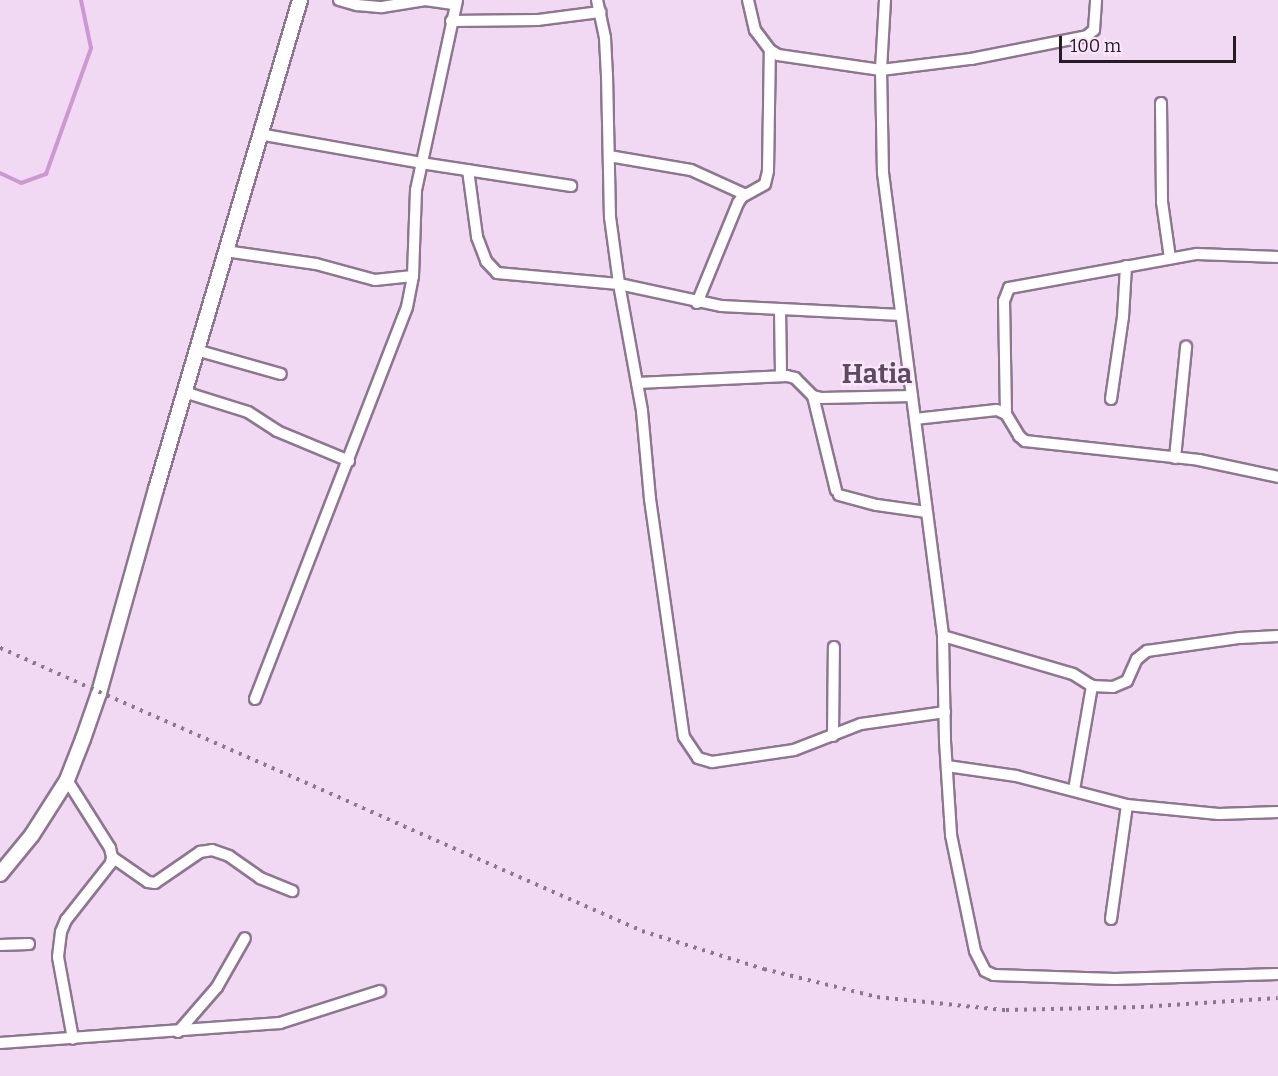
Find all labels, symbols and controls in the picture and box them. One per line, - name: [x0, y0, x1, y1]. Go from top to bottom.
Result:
- scale bar: [1062, 24, 1239, 62]
- text: 100 m: [1070, 35, 1121, 57]
- district label: Hatia: [842, 359, 912, 391]

